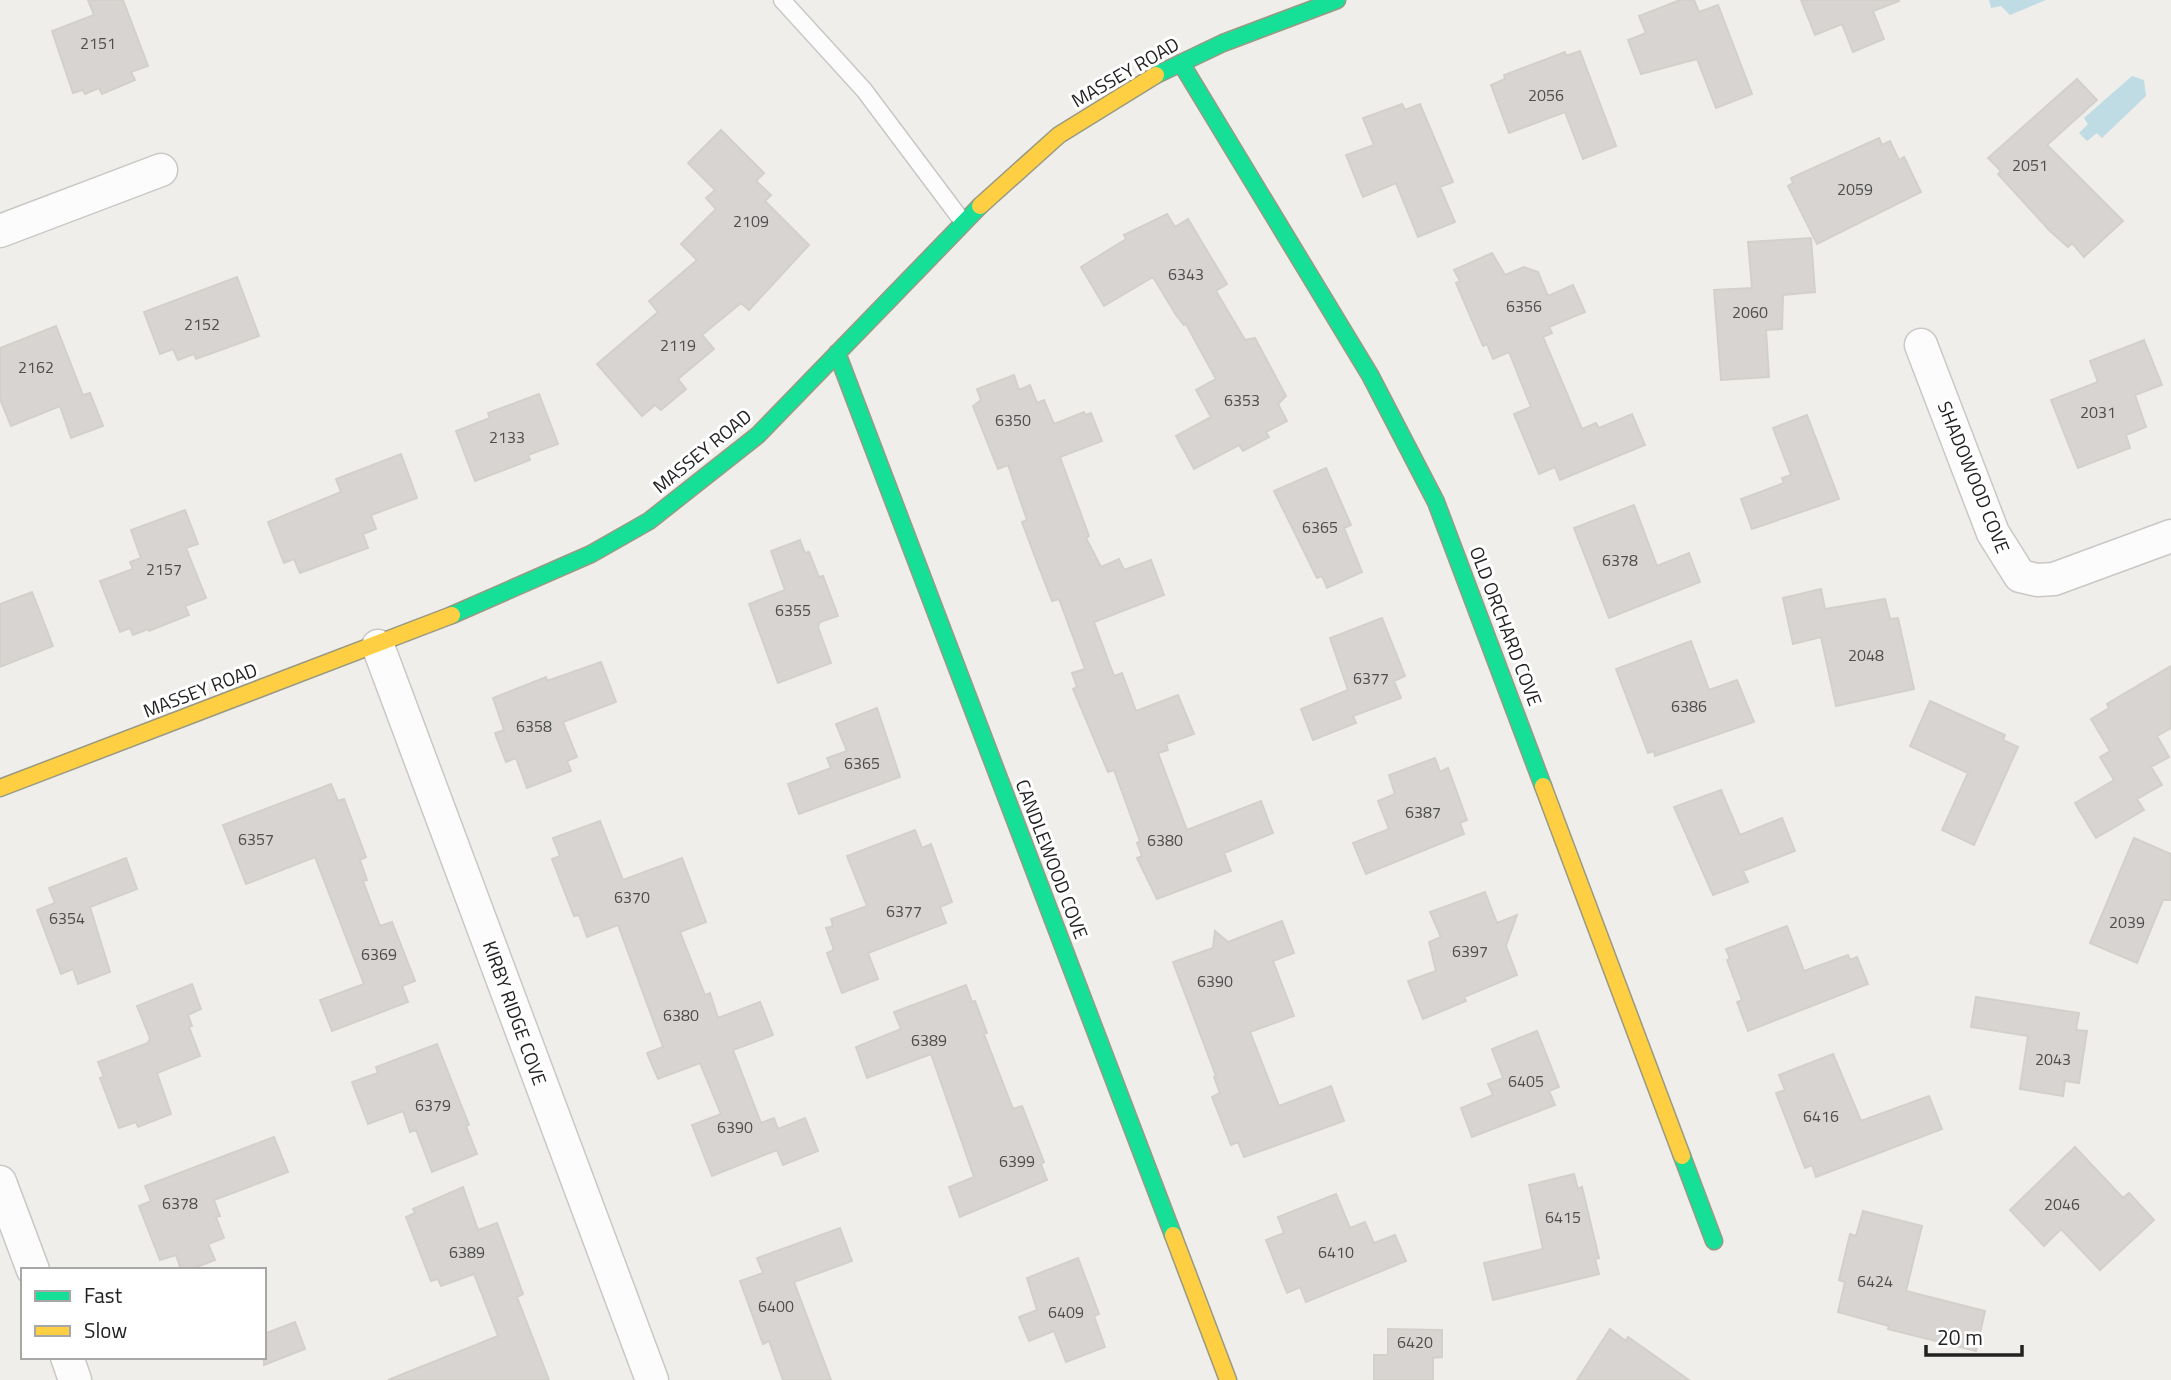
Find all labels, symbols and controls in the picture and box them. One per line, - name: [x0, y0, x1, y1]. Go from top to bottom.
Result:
- street label: MASSEY ROAD: [1065, 29, 1184, 114]
- house number: 2151: [80, 31, 116, 55]
- house number: 2056: [1528, 83, 1564, 107]
- house number: 2051: [2012, 153, 2048, 177]
- house number: 2059: [1837, 177, 1873, 201]
- house number: 2109: [733, 209, 769, 233]
- house number: 6343: [1168, 262, 1204, 286]
- house number: 6356: [1506, 294, 1542, 318]
- house number: 2060: [1732, 300, 1768, 324]
- house number: 2152: [184, 312, 220, 336]
- house number: 2119: [660, 333, 696, 357]
- house number: 2162: [18, 355, 54, 379]
- house number: 6353: [1224, 388, 1260, 412]
- street label: SHADOWOOD COVE: [1931, 396, 2018, 557]
- house number: 2031: [2080, 400, 2116, 424]
- street label: MASSEY ROAD: [646, 402, 758, 500]
- house number: 6350: [995, 408, 1031, 432]
- house number: 2133: [489, 425, 525, 449]
- house number: 6365: [1302, 515, 1338, 539]
- street label: OLD ORCHARD COVE: [1463, 542, 1550, 710]
- house number: 6378: [1602, 548, 1638, 572]
- house number: 2157: [146, 557, 182, 581]
- house number: 6355: [775, 598, 811, 622]
- house number: 2048: [1848, 643, 1884, 667]
- street label: MASSEY ROAD: [138, 654, 261, 725]
- house number: 6377: [1353, 666, 1389, 690]
- house number: 6386: [1671, 694, 1707, 718]
- house number: 6358: [516, 714, 552, 738]
- house number: 6365: [844, 751, 880, 775]
- street label: CANDLEWOOD COVE: [1009, 775, 1096, 943]
- house number: 6387: [1405, 800, 1441, 824]
- house number: 6357: [238, 827, 274, 851]
- house number: 6380: [1147, 828, 1183, 852]
- house number: 6370: [614, 885, 650, 909]
- house number: 6377: [886, 899, 922, 923]
- house number: 6354: [49, 906, 85, 930]
- house number: 2039: [2109, 910, 2145, 934]
- street label: KIRBY RIDGE COVE: [476, 937, 555, 1089]
- house number: 6397: [1452, 939, 1488, 963]
- house number: 6369: [361, 942, 397, 966]
- house number: 6390: [1197, 969, 1233, 993]
- house number: 6380: [663, 1003, 699, 1027]
- house number: 6389: [911, 1028, 947, 1052]
- house number: 2043: [2035, 1047, 2071, 1071]
- house number: 6405: [1508, 1069, 1544, 1093]
- house number: 6379: [415, 1093, 451, 1117]
- house number: 6416: [1803, 1104, 1839, 1128]
- house number: 6390: [717, 1115, 753, 1139]
- house number: 6399: [999, 1149, 1035, 1173]
- house number: 6378: [162, 1191, 198, 1215]
- house number: 2046: [2044, 1192, 2080, 1216]
- house number: 6415: [1545, 1205, 1581, 1229]
- house number: 6389: [449, 1240, 485, 1264]
- house number: 6410: [1318, 1240, 1354, 1264]
- legend: [21, 1268, 266, 1359]
- house number: 6424: [1857, 1269, 1893, 1293]
- text: Fast: [84, 1279, 123, 1311]
- house number: 6400: [758, 1294, 794, 1318]
- house number: 6409: [1048, 1300, 1084, 1324]
- text: Slow: [84, 1314, 127, 1346]
- scale bar: [1926, 1314, 2022, 1358]
- text: 20 m: [1937, 1321, 1983, 1353]
- house number: 6420: [1397, 1330, 1433, 1354]

